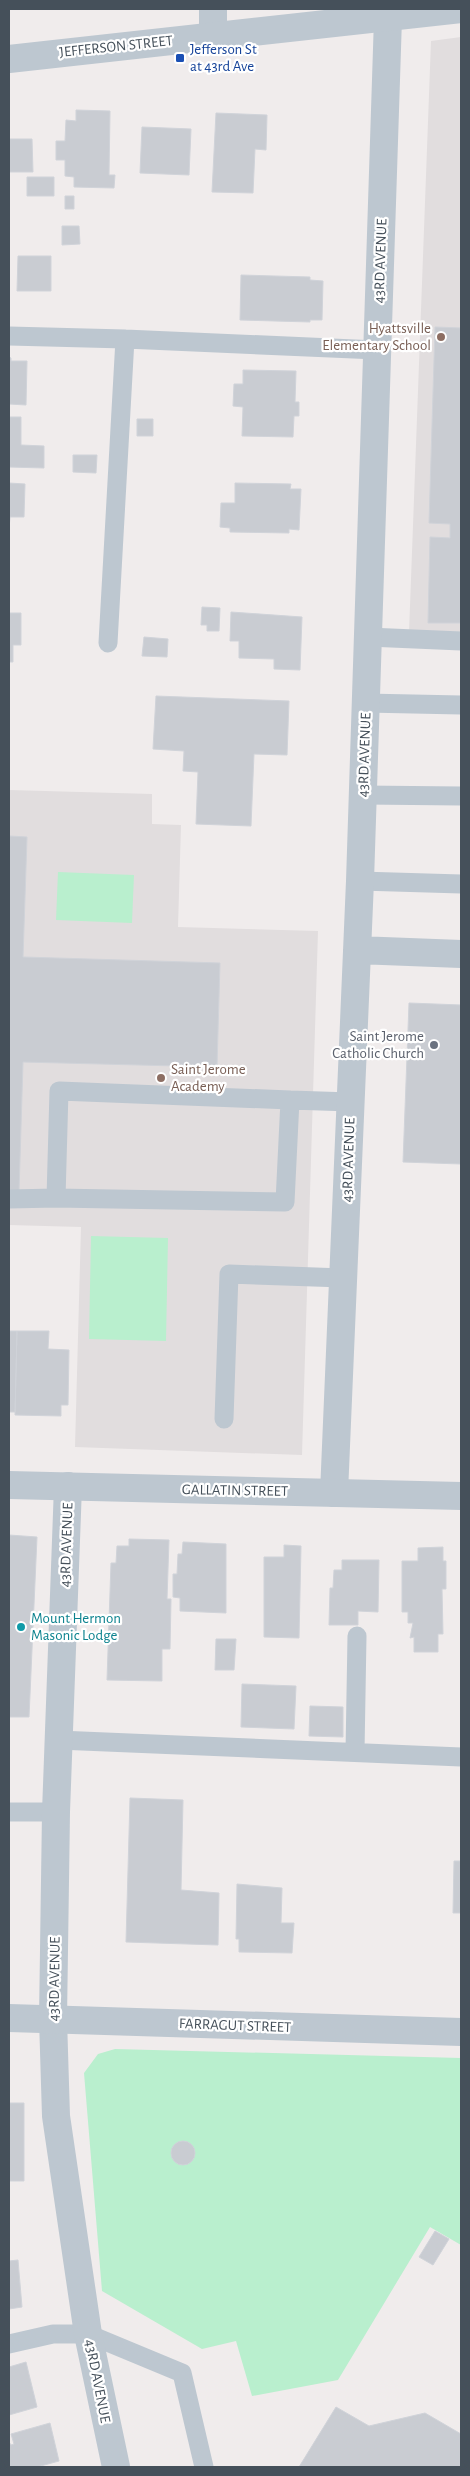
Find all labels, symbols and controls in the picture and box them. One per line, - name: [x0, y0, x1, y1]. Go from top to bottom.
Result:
- street label: JEFFERSON STREET: [59, 33, 174, 60]
- place label: Jefferson St at 43rd Ave: [190, 42, 257, 74]
- marker: Jefferson St at 43rd Ave: [174, 52, 186, 64]
- street label: 43RD AVENUE: [372, 218, 389, 304]
- place label: Hyattsville Elementary School: [322, 321, 431, 353]
- marker: Hyattsville Elementary School: [435, 331, 447, 343]
- street label: 43RD AVENUE: [356, 712, 373, 798]
- place label: Saint Jerome Catholic Church: [332, 1029, 424, 1061]
- marker: Saint Jerome Catholic Church: [428, 1039, 440, 1051]
- place label: Saint Jerome Academy: [171, 1062, 246, 1094]
- marker: Saint Jerome Academy: [155, 1072, 167, 1084]
- street label: 43RD AVENUE: [340, 1117, 357, 1203]
- street label: GALLATIN STREET: [182, 1482, 289, 1499]
- street label: 43RD AVENUE: [58, 1502, 75, 1588]
- place label: Mount Hermon Masonic Lodge: [31, 1611, 121, 1643]
- marker: Mount Hermon Masonic Lodge: [15, 1621, 27, 1633]
- street label: 43RD AVENUE: [46, 1936, 63, 2022]
- street label: FARRAGUT STREET: [179, 2016, 292, 2035]
- street label: 43RD AVENUE: [82, 2338, 113, 2424]

